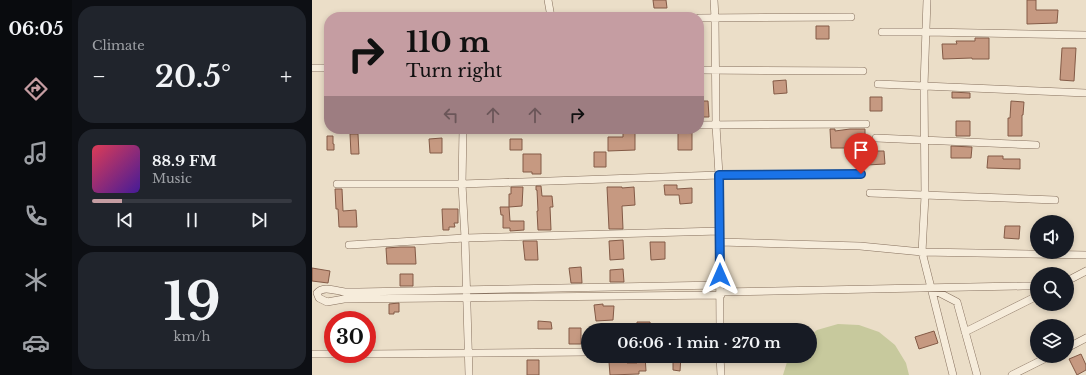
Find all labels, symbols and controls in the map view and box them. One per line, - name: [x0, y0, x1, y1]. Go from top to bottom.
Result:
- text: 06:05: [8, 18, 64, 40]
- text: 110 m: [406, 25, 490, 60]
- icon: right: [340, 28, 392, 80]
- text: Climate: [92, 37, 145, 54]
- text: 20.5°: [155, 58, 231, 95]
- text: Turn right: [406, 60, 502, 82]
- text: −: [92, 63, 106, 90]
- text: +: [280, 63, 292, 90]
- icon: directions: [22, 75, 50, 103]
- icon: left: [440, 104, 462, 126]
- icon: ahead: [482, 104, 504, 126]
- icon: ahead: [524, 104, 546, 126]
- icon: right: [566, 104, 588, 126]
- pin: [844, 133, 878, 174]
- icon: music: [22, 139, 50, 167]
- icon: arrive: [850, 139, 872, 161]
- text: 88.9 FM: [152, 151, 217, 170]
- text: Music: [152, 170, 192, 187]
- icon: phone: [22, 202, 50, 230]
- icon: previous: [114, 209, 136, 231]
- icon: pause: [181, 209, 203, 231]
- icon: next: [248, 209, 270, 231]
- map controls: [1030, 215, 1074, 363]
- button: sound: [1030, 215, 1074, 259]
- position arrow: [699, 254, 741, 296]
- icon: climate: [22, 266, 50, 294]
- button: search: [1030, 267, 1074, 311]
- text: 19: [163, 270, 221, 334]
- speed limit sign: 30: [324, 311, 376, 363]
- button: layers: [1030, 319, 1074, 363]
- text: km/h: [174, 328, 210, 345]
- icon: car: [22, 329, 50, 357]
- text: 06:06 · 1 min · 270 m: [617, 333, 781, 352]

